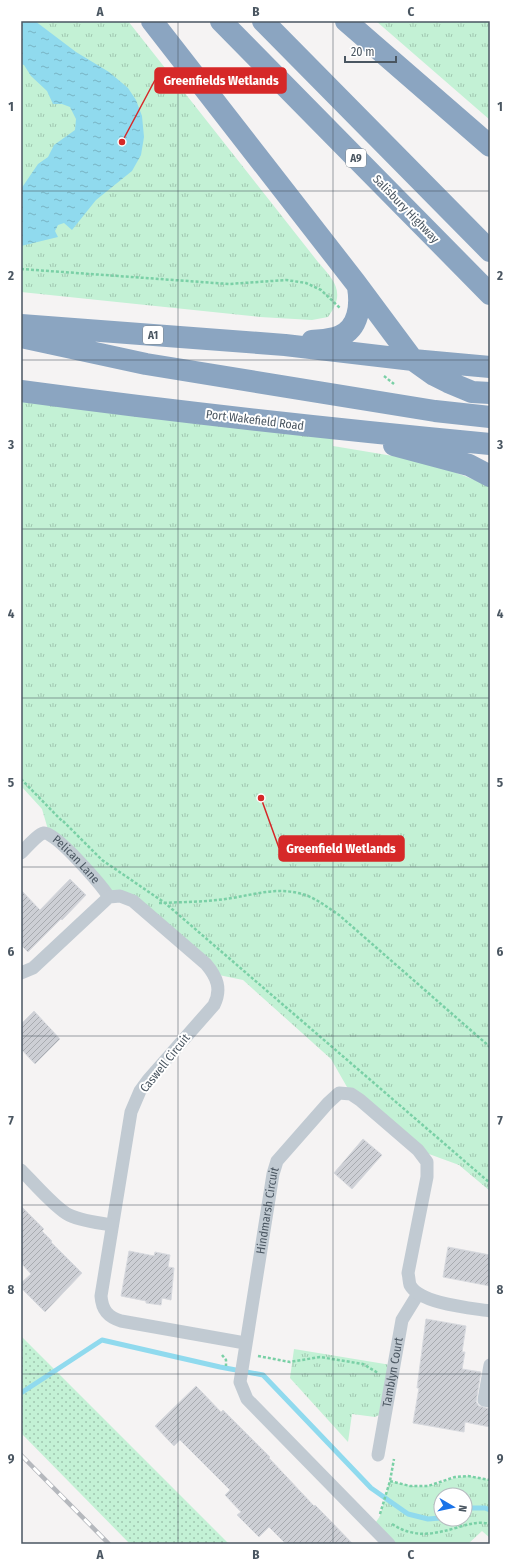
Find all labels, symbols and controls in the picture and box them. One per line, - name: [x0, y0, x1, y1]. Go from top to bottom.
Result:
- text: A: [95, 4, 104, 19]
- text: B: [252, 4, 260, 19]
- text: C: [408, 4, 415, 19]
- scale bar: [345, 38, 396, 64]
- text: 20 m: [351, 45, 375, 59]
- callout: Greenfields Wetlands: [155, 68, 286, 93]
- text: Greenfields Wetlands: [163, 73, 279, 88]
- text: 1: [8, 99, 14, 114]
- text: 1: [497, 99, 503, 114]
- road number: A9: [346, 149, 366, 167]
- street label: Salisbury Highway: [370, 172, 442, 246]
- text: 2: [7, 268, 14, 283]
- text: 2: [496, 268, 503, 283]
- road number: A1: [143, 326, 163, 344]
- street label: Port Wakefield Road: [205, 407, 305, 433]
- text: 3: [7, 437, 14, 452]
- text: 3: [496, 437, 503, 452]
- text: 4: [8, 606, 15, 621]
- text: 4: [497, 606, 504, 621]
- text: 5: [8, 775, 14, 790]
- text: 5: [497, 775, 503, 790]
- street label: Pelican Lane: [50, 832, 103, 886]
- callout: Greenfield Wetlands: [279, 836, 404, 861]
- text: Greenfield Wetlands: [286, 841, 396, 856]
- text: 6: [8, 944, 15, 959]
- text: 6: [497, 944, 504, 959]
- street label: Caswell Circuit: [137, 1031, 193, 1095]
- text: 7: [8, 1113, 14, 1128]
- text: 7: [497, 1113, 503, 1128]
- street label: Hindmarsh Circuit: [253, 1165, 282, 1255]
- text: 8: [8, 1282, 15, 1297]
- text: 8: [497, 1282, 504, 1297]
- street label: Tamblyn Court: [380, 1336, 406, 1408]
- text: 9: [8, 1451, 15, 1466]
- text: 9: [497, 1451, 504, 1466]
- north arrow: [433, 1487, 473, 1527]
- text: N: [455, 1504, 469, 1513]
- text: A: [95, 1547, 104, 1562]
- text: B: [252, 1547, 260, 1562]
- text: C: [408, 1547, 415, 1562]

